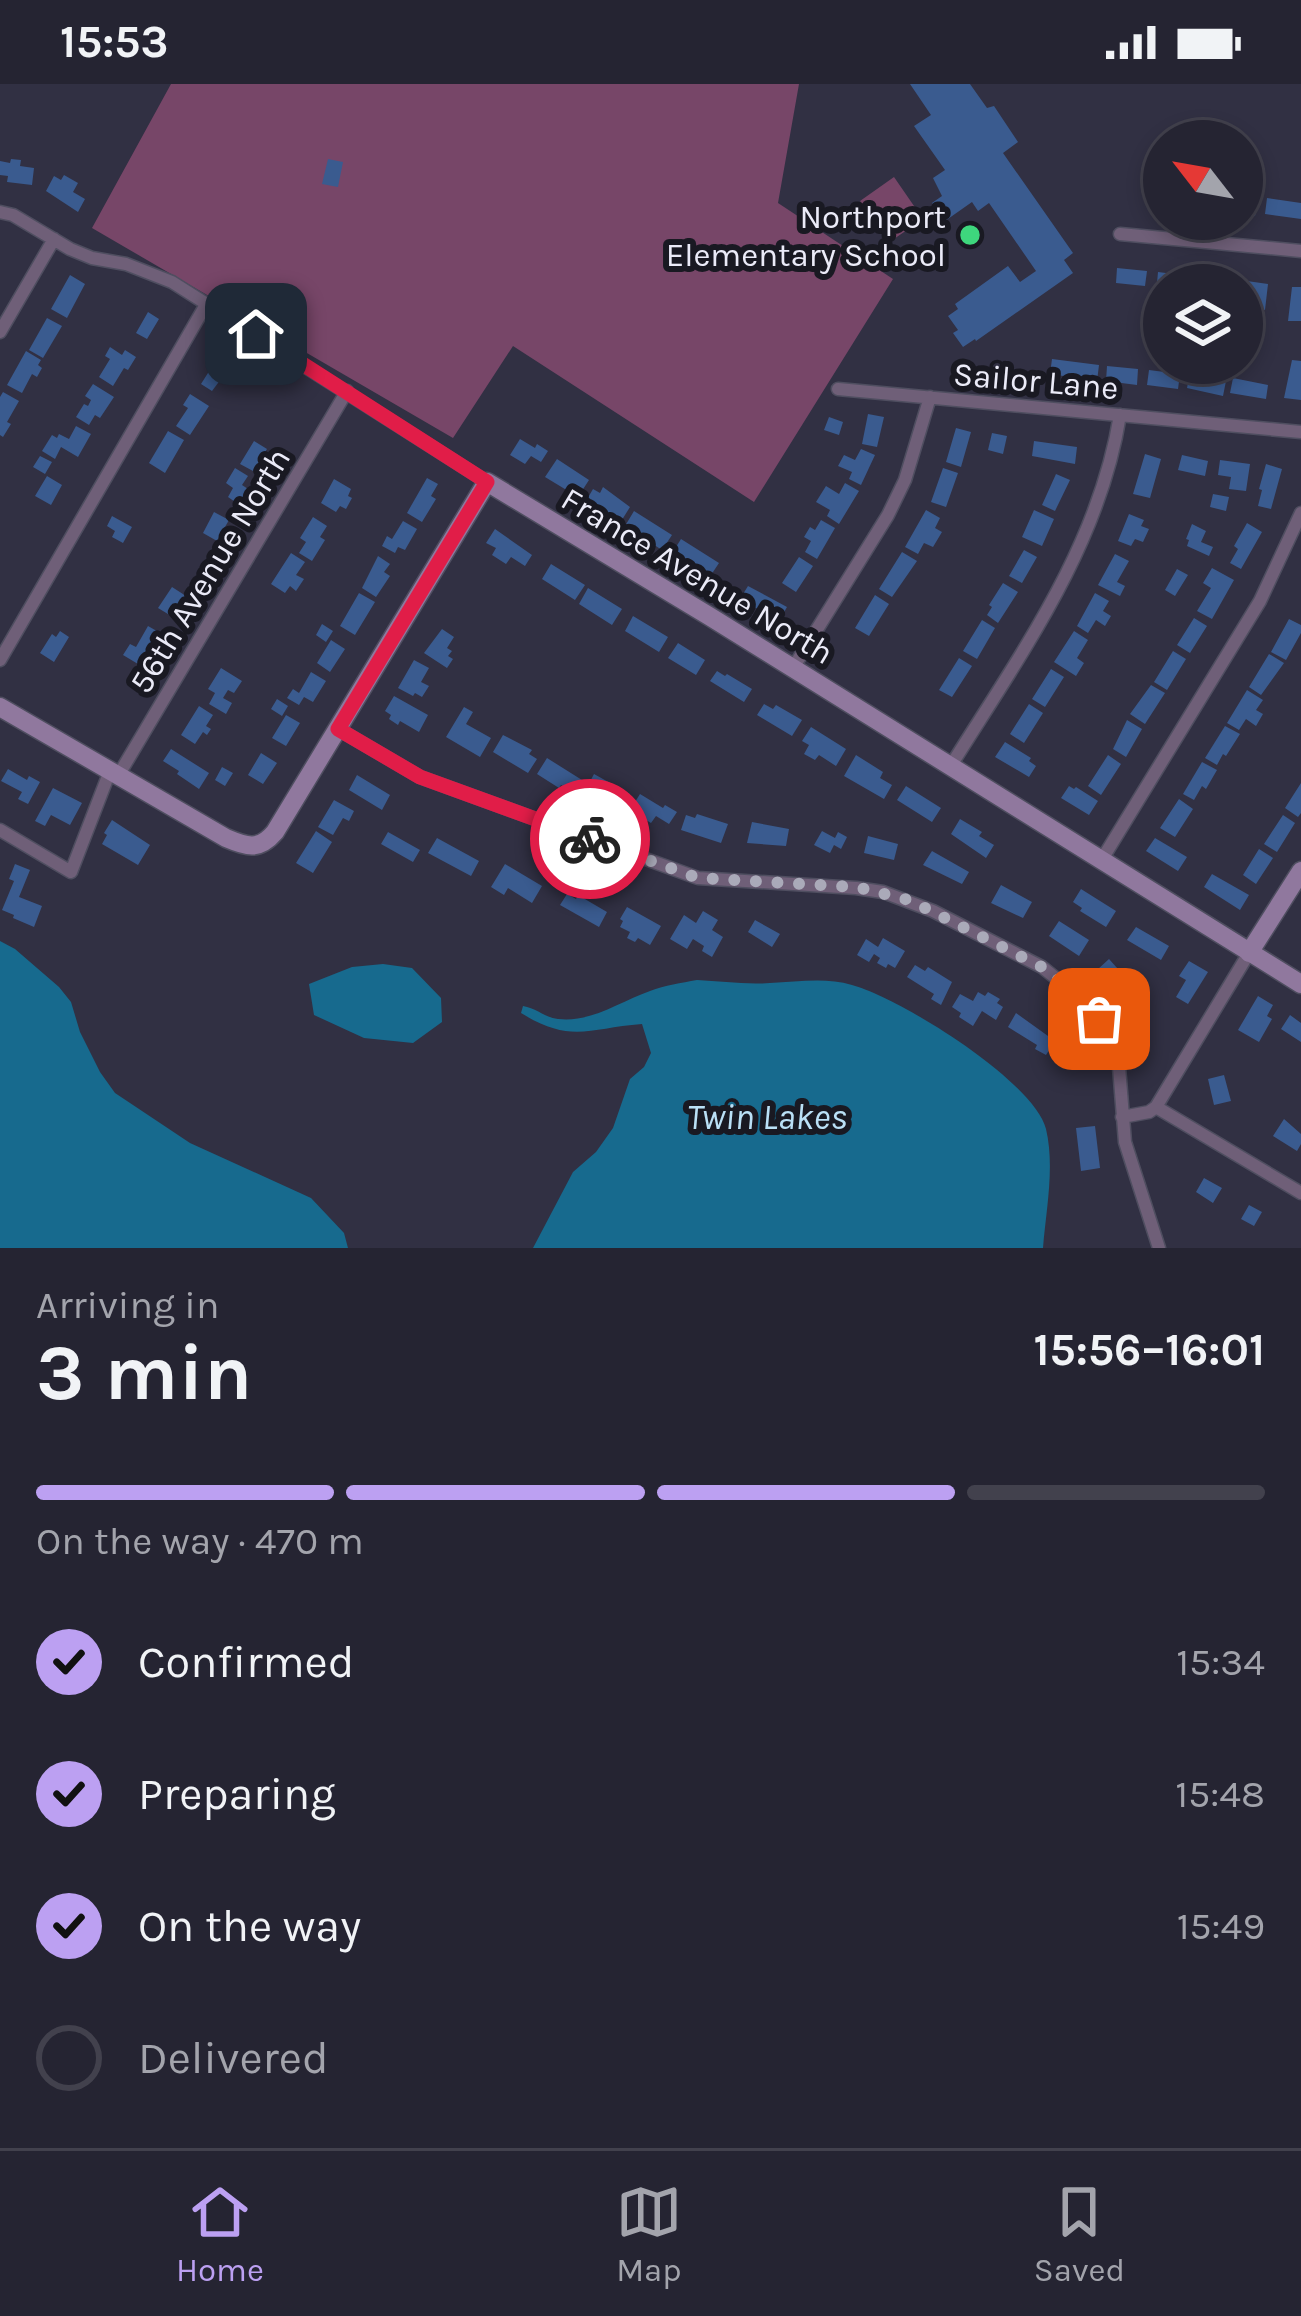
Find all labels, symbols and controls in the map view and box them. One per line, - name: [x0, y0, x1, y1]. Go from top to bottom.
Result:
- text: 15:53: [60, 16, 169, 68]
- north arrow: [1143, 120, 1263, 240]
- map controls: [1143, 120, 1263, 384]
- place label: Northport Elementary School: [666, 198, 946, 274]
- marker: Northport Elementary School: [957, 222, 983, 248]
- button: layers: [1143, 264, 1263, 384]
- pin: [205, 283, 307, 385]
- icon: home: [223, 301, 289, 367]
- street label: Sailor Lane: [952, 355, 1120, 407]
- street label: 56th Avenue North: [122, 441, 298, 700]
- street label: France Avenue North: [555, 480, 840, 672]
- courier: [530, 779, 650, 899]
- icon: bike: [557, 806, 623, 872]
- pin: [1048, 968, 1150, 1070]
- icon: bag: [1066, 986, 1132, 1052]
- water label: Twin Lakes: [687, 1096, 847, 1138]
- text: Arriving in: [36, 1282, 219, 1328]
- text: 15:56–16:01: [1034, 1324, 1265, 1376]
- text: 3 min: [36, 1327, 252, 1419]
- text: On the way · 470 m: [36, 1518, 364, 1564]
- icon: check: [36, 1629, 102, 1695]
- text: Confirmed: [138, 1636, 354, 1688]
- text: 15:34: [1176, 1639, 1265, 1685]
- icon: check: [36, 1761, 102, 1827]
- text: Preparing: [138, 1768, 336, 1820]
- text: 15:48: [1175, 1771, 1265, 1817]
- icon: check: [36, 1893, 102, 1959]
- text: On the way: [138, 1900, 361, 1952]
- text: 15:49: [1177, 1903, 1265, 1949]
- text: Delivered: [138, 2032, 329, 2084]
- tab: Home: [176, 2179, 264, 2289]
- tab: Map: [616, 2179, 682, 2289]
- tab: Saved: [1034, 2179, 1125, 2289]

